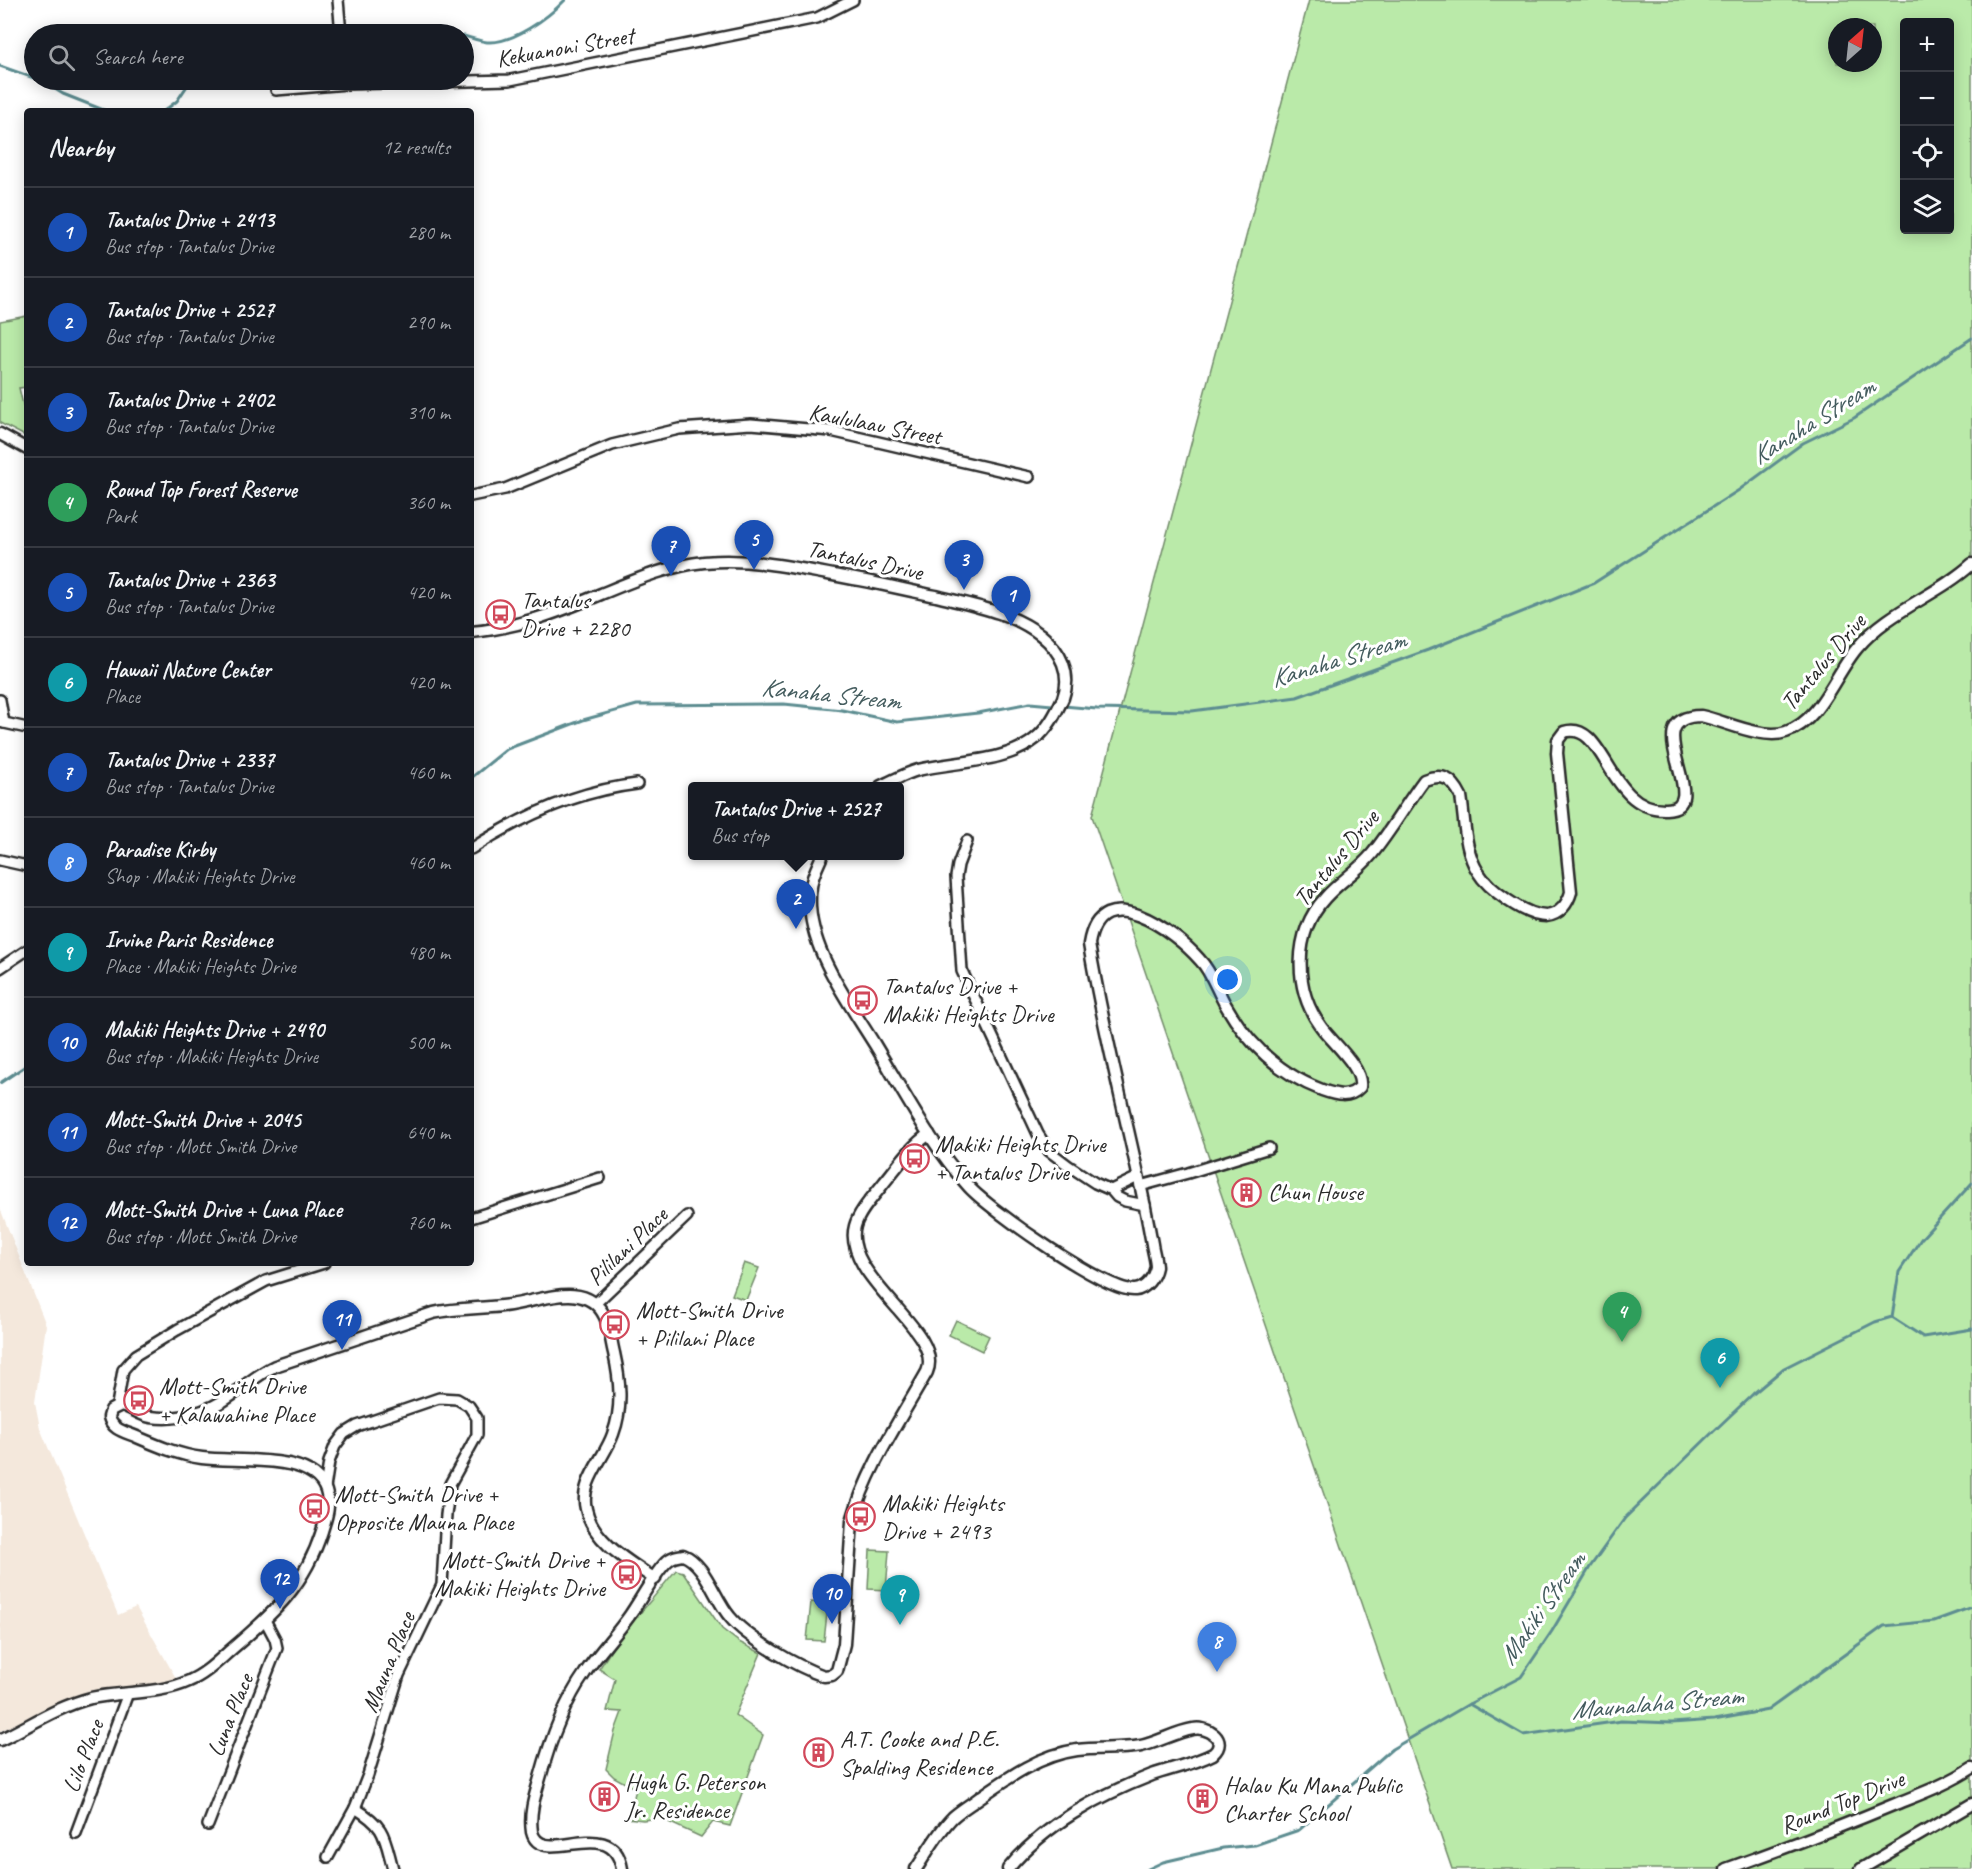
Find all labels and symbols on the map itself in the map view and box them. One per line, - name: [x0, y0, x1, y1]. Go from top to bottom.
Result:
- north arrow: [1828, 18, 1882, 72]
- street label: Kekuanoni Street: [494, 20, 639, 74]
- water label: Kanaha Stream: [1745, 368, 1884, 472]
- street label: Kaululaau Street: [806, 396, 946, 452]
- pin: 5: [734, 520, 774, 570]
- pin: 7: [652, 526, 690, 576]
- street label: Tantalus Drive: [804, 533, 928, 587]
- pin: 3: [944, 540, 984, 590]
- pin: 1: [992, 576, 1030, 626]
- place label: Tantalus Drive + 2280: [521, 585, 632, 643]
- bus stop icon: Tantalus Drive + 2280: [484, 598, 516, 630]
- street label: Tantalus Drive: [1774, 606, 1874, 717]
- water label: Kanaha Stream: [1266, 622, 1412, 695]
- water label: Kanaha Stream: [760, 670, 905, 718]
- street label: Tantalus Drive: [1287, 802, 1387, 913]
- pin: 2: [776, 880, 816, 929]
- your location: [1213, 965, 1242, 994]
- place label: Tantalus Drive + Makiki Heights Drive: [883, 971, 1056, 1029]
- bus stop icon: Tantalus Drive + Makiki Heights Drive: [846, 984, 878, 1016]
- place label: Makiki Heights Drive + Tantalus Drive: [935, 1129, 1108, 1187]
- bus stop icon: Makiki Heights Drive + Tantalus Drive: [898, 1142, 930, 1174]
- building icon: Chun House: [1231, 1176, 1263, 1208]
- place label: Chun House: [1268, 1177, 1365, 1207]
- street label: Pililani Place: [580, 1199, 675, 1292]
- pin: 4: [1602, 1292, 1642, 1342]
- place label: Mott-Smith Drive + Pililani Place: [636, 1295, 785, 1353]
- pin: 11: [322, 1300, 362, 1350]
- bus stop icon: Mott-Smith Drive + Pililani Place: [599, 1308, 631, 1340]
- pin: 6: [1700, 1338, 1740, 1388]
- place label: Mott-Smith Drive + Kalawahine Place: [159, 1371, 317, 1429]
- bus stop icon: Mott-Smith Drive + Kalawahine Place: [122, 1384, 154, 1416]
- place label: Mott-Smith Drive + Opposite Mauna Place: [335, 1479, 515, 1537]
- place label: Makiki Heights Drive + 2493: [882, 1488, 1005, 1546]
- bus stop icon: Mott-Smith Drive + Opposite Mauna Place: [298, 1492, 330, 1524]
- bus stop icon: Makiki Heights Drive + 2493: [845, 1501, 877, 1533]
- water label: Makiki Stream: [1491, 1543, 1595, 1671]
- place label: Mott-Smith Drive + Makiki Heights Drive: [434, 1545, 607, 1603]
- bus stop icon: Mott-Smith Drive + Makiki Heights Drive: [610, 1558, 642, 1590]
- pin: 12: [260, 1560, 300, 1609]
- pin: 10: [812, 1574, 852, 1624]
- pin: 9: [880, 1576, 920, 1625]
- street label: Mauna Place: [354, 1605, 423, 1717]
- pin: 8: [1198, 1622, 1236, 1672]
- street label: Luna Place: [200, 1667, 261, 1761]
- water label: Maunalaha Stream: [1570, 1679, 1746, 1727]
- street label: Lilo Place: [56, 1713, 111, 1797]
- place label: A.T. Cooke and P.E. Spalding Residence: [840, 1724, 999, 1782]
- building icon: A.T. Cooke and P.E. Spalding Residence: [803, 1737, 835, 1769]
- street label: Round Top Drive: [1776, 1763, 1910, 1840]
- place label: Hugh G. Peterson Jr. Residence: [624, 1767, 767, 1825]
- place label: Halau Ku Mana Public Charter School: [1224, 1770, 1404, 1828]
- building icon: Hugh G. Peterson Jr. Residence: [588, 1780, 620, 1812]
- building icon: Halau Ku Mana Public Charter School: [1187, 1783, 1219, 1815]

